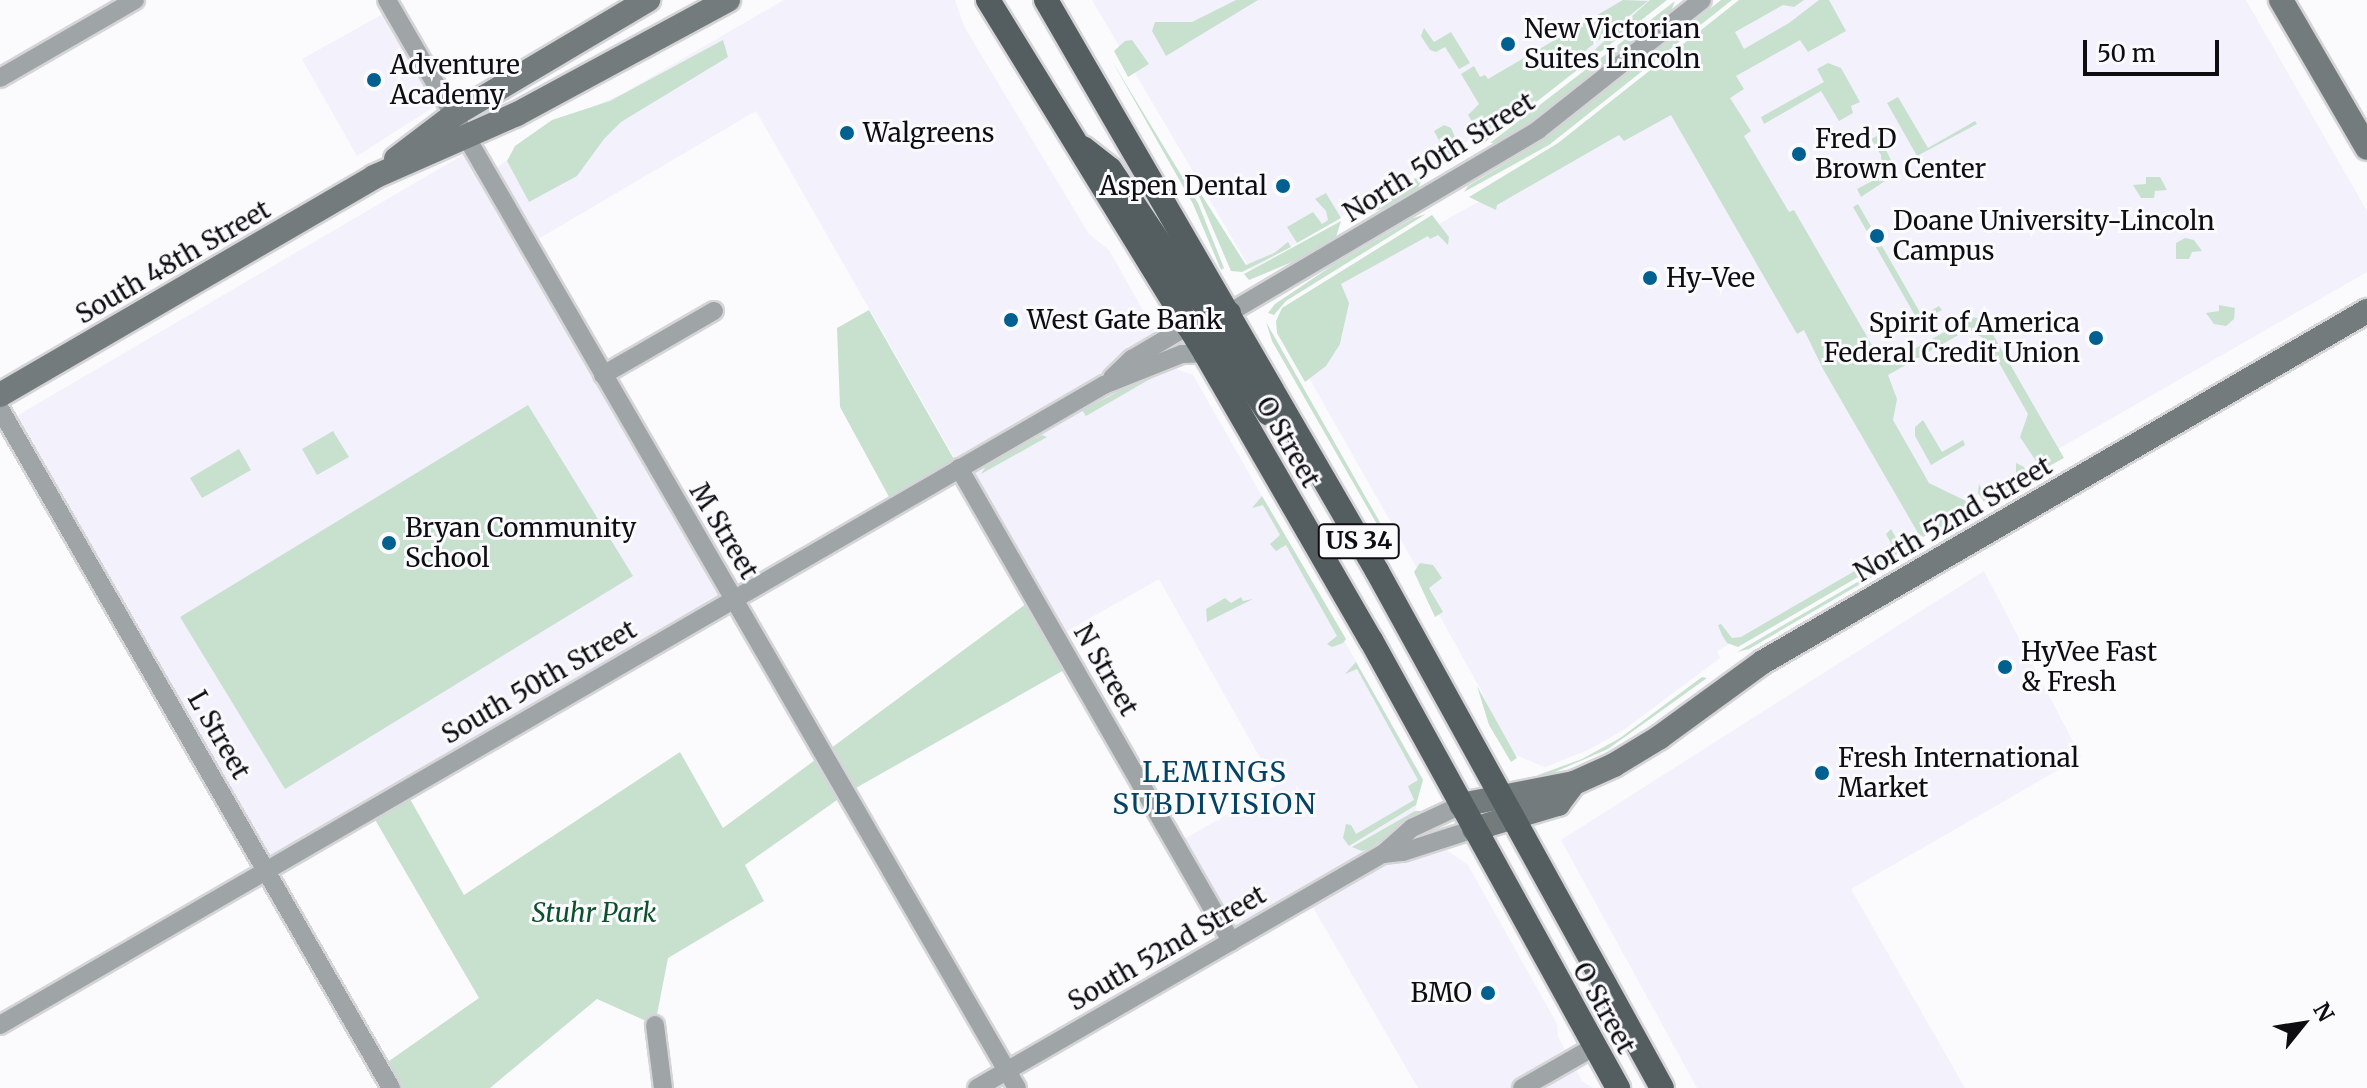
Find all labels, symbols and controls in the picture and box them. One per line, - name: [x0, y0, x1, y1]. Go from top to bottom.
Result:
- place label: New Victorian Suites Lincoln: [1524, 13, 1700, 74]
- scale bar: [2087, 24, 2223, 74]
- marker: New Victorian Suites Lincoln: [1499, 35, 1517, 53]
- text: 50 m: [2097, 38, 2156, 69]
- place label: Adventure Academy: [390, 49, 520, 110]
- marker: Adventure Academy: [365, 71, 383, 89]
- street label: North 50th Street: [1338, 86, 1540, 228]
- place label: Walgreens: [863, 117, 994, 149]
- place label: Fred D Brown Center: [1815, 123, 1986, 184]
- marker: Walgreens: [838, 124, 856, 142]
- marker: Fred D Brown Center: [1790, 145, 1808, 163]
- place label: Aspen Dental: [1099, 170, 1267, 202]
- marker: Aspen Dental: [1274, 177, 1292, 195]
- street label: South 48th Street: [70, 194, 276, 330]
- place label: Doane University-Lincoln Campus: [1893, 205, 2215, 266]
- marker: Doane University-Lincoln Campus: [1868, 227, 1886, 245]
- place label: Hy-Vee: [1666, 262, 1755, 294]
- marker: Hy-Vee: [1641, 269, 1659, 287]
- place label: West Gate Bank: [1027, 304, 1222, 336]
- place label: Spirit of America Federal Credit Union: [1823, 307, 2080, 368]
- marker: West Gate Bank: [1002, 311, 1020, 329]
- marker: Spirit of America Federal Credit Union: [2087, 329, 2105, 347]
- street label: O Street: [1250, 391, 1326, 493]
- street label: North 52nd Street: [1849, 450, 2057, 588]
- street label: M Street: [683, 477, 765, 585]
- place label: Bryan Community School: [405, 512, 636, 574]
- road number: US 34: [1317, 521, 1401, 561]
- marker: Bryan Community School: [380, 534, 398, 552]
- street label: South 50th Street: [436, 614, 642, 750]
- street label: N Street: [1067, 619, 1145, 721]
- place label: HyVee Fast & Fresh: [2021, 636, 2157, 698]
- marker: HyVee Fast & Fresh: [1996, 658, 2014, 676]
- street label: L Street: [181, 685, 257, 785]
- place label: Fresh International Market: [1838, 742, 2079, 804]
- district label: LEMINGS SUBDIVISION: [1112, 755, 1318, 821]
- marker: Fresh International Market: [1813, 764, 1831, 782]
- street label: South 52nd Street: [1063, 879, 1271, 1017]
- park label: Stuhr Park: [532, 897, 656, 929]
- street label: O Street: [1566, 957, 1642, 1059]
- place label: BMO: [1411, 977, 1472, 1009]
- marker: BMO: [1479, 984, 1497, 1002]
- north arrow: [2263, 984, 2343, 1064]
- text: N: [2307, 997, 2340, 1027]

